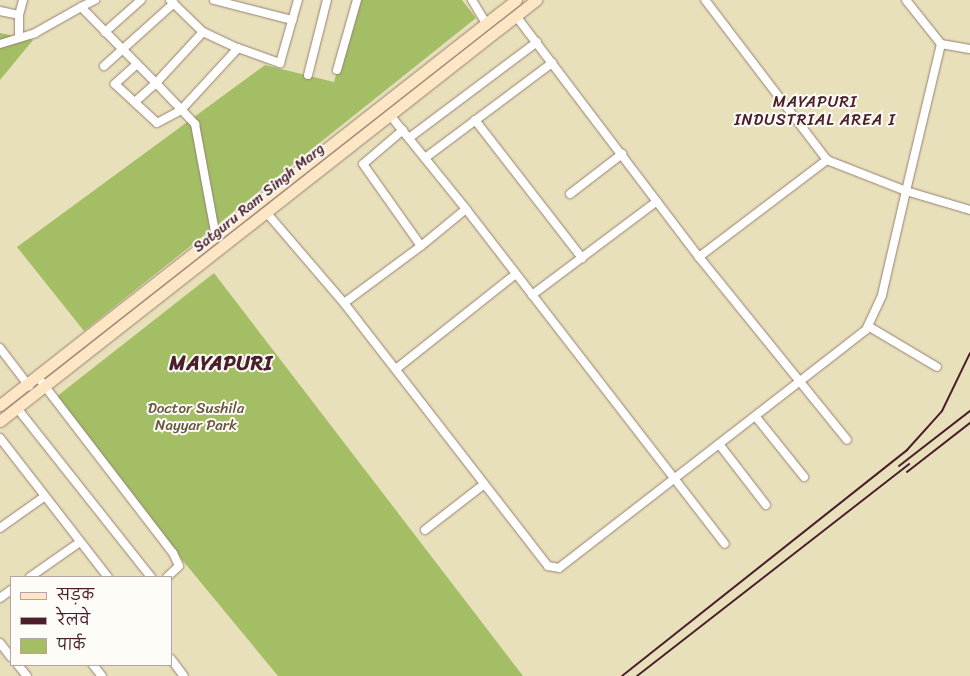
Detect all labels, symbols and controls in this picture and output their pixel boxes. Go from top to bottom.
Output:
district label: MAYAPURI INDUSTRIAL AREA I [734,92,896,130]
street label: Satguru Ram Singh Marg [190,139,328,257]
district label: MAYAPURI [169,351,273,375]
park label: Doctor Sushila Nayyar Park [148,399,244,434]
legend [10,576,172,666]
text: सड़क [57,582,94,608]
text: रेलवे [57,607,90,633]
text: पार्क [57,632,85,658]

